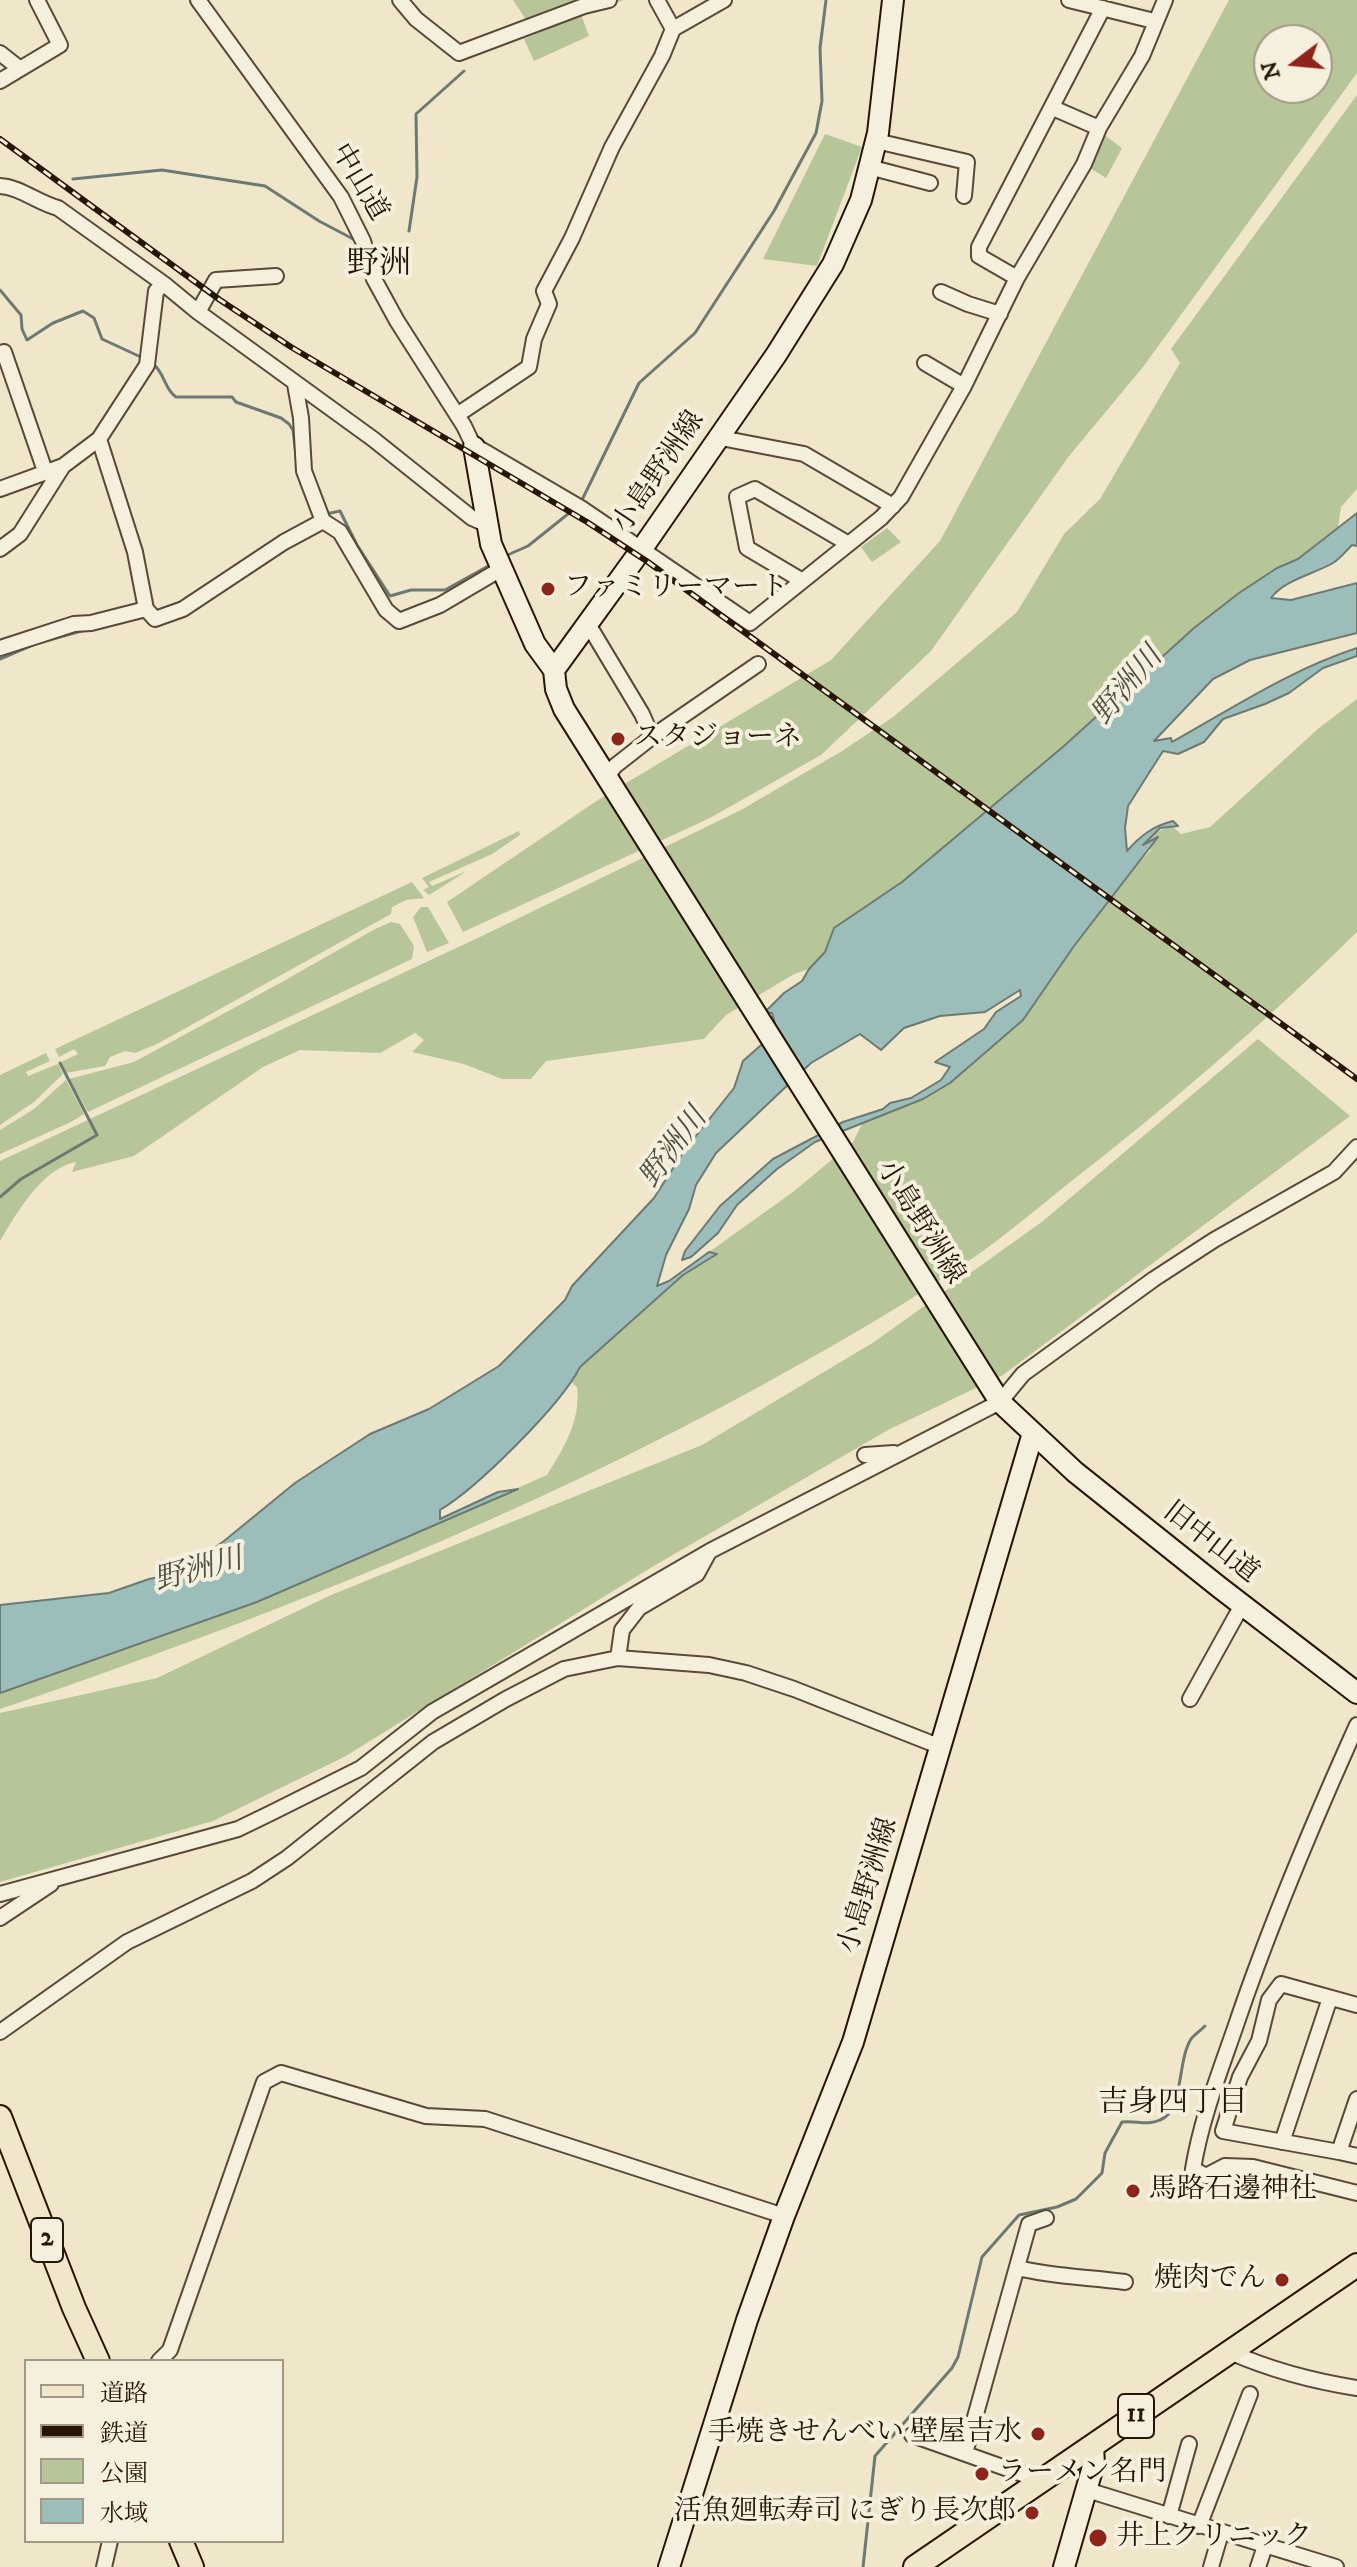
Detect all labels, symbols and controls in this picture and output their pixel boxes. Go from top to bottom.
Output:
north arrow [1253,24,1333,104]
text: N [1256,58,1287,83]
street label: 中山道 [322,138,394,228]
district label: 野洲 [347,247,411,285]
street label: 小島野洲線 [607,406,713,540]
place label: ファミリーマート [564,572,788,606]
marker: ファミリーマート [539,580,557,598]
water label: 野洲川 [1086,641,1172,733]
place label: スタジョーネ [634,722,802,756]
marker: スタジョーネ [609,730,627,748]
water label: 野洲川 [634,1102,716,1196]
street label: 小島野洲線 [868,1155,970,1291]
street label: 旧中山道 [1156,1496,1264,1592]
water label: 野洲川 [151,1543,247,1601]
street label: 小島野洲線 [833,1814,907,1958]
district label: 吉身四丁目 [1098,2087,1248,2123]
place label: 馬路石邊神社 [1149,2174,1317,2208]
marker: 馬路石邊神社 [1124,2182,1142,2200]
road number: 2 [31,2218,63,2262]
place label: 焼肉でん [1154,2263,1266,2297]
marker: 焼肉でん [1273,2271,1291,2289]
legend [24,2359,284,2543]
text: 道路 [100,2379,148,2409]
road number: 11 [1118,2394,1154,2438]
place label: 手焼きせんべい 壁屋吉水 [708,2417,1022,2451]
text: 鉄道 [100,2419,148,2449]
marker: 手焼きせんべい 壁屋吉水 [1029,2425,1047,2443]
place label: ラーメン名門 [998,2457,1166,2491]
text: 公園 [100,2459,148,2489]
marker: ラーメン名門 [973,2465,991,2483]
place label: 活魚廻転寿司 にぎり長次郎 [674,2496,1016,2530]
text: 水域 [100,2499,148,2529]
marker: 活魚廻転寿司 にぎり長次郎 [1023,2504,1041,2522]
place label: 井上クリニック [1116,2521,1312,2555]
marker: 井上クリニック [1087,2527,1109,2549]

